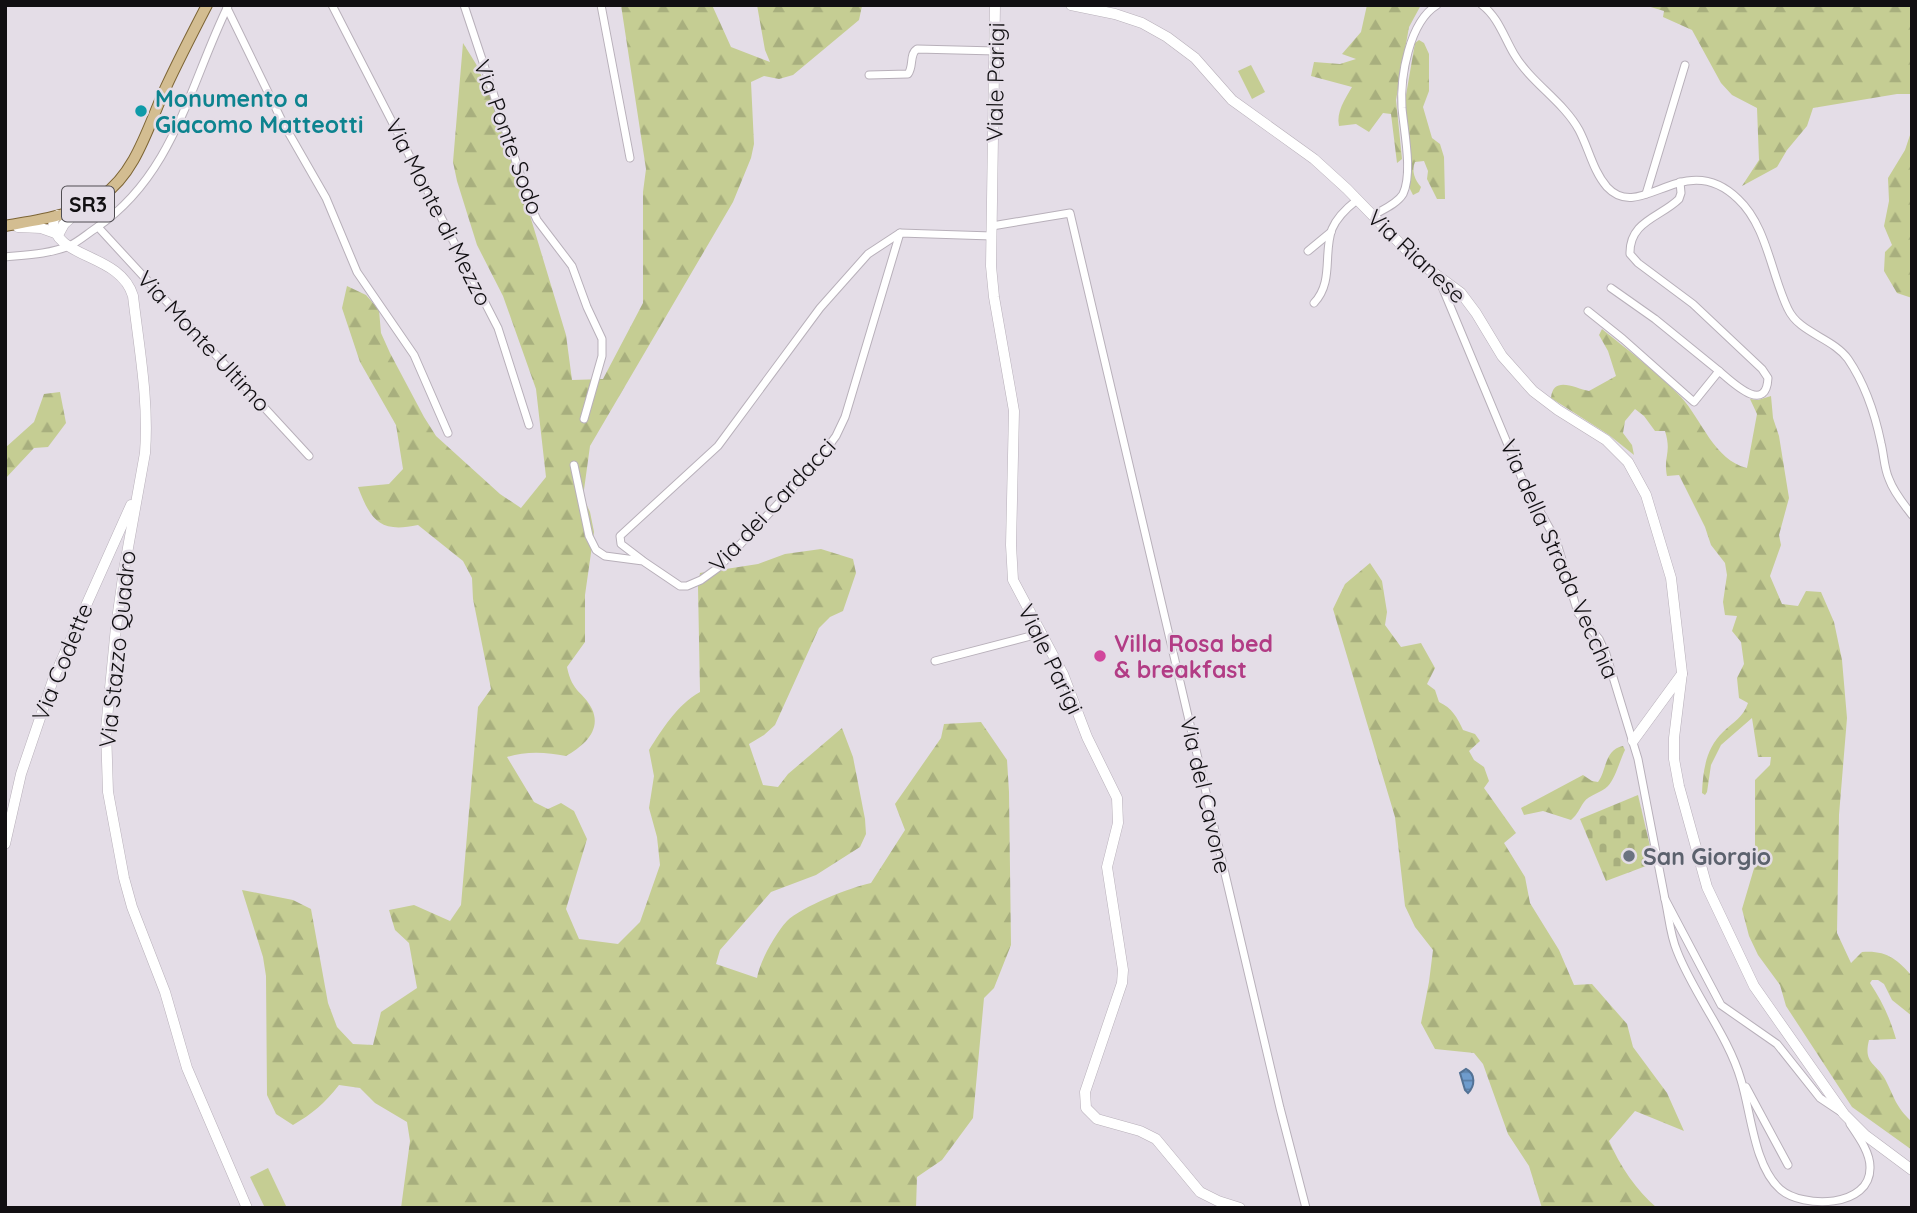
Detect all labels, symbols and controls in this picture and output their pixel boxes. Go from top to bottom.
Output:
street label: Viale Parigi [979,22,1011,142]
street label: Via Ponte Sodo [468,56,550,218]
place label: Monumento a Giacomo Matteotti [155,84,363,139]
marker: Monumento a Giacomo Matteotti [133,103,149,119]
street label: Via Monte di Mezzo [379,113,499,311]
road number: SR3 [62,186,114,222]
street label: Via Rianese [1361,203,1473,309]
street label: Via Monte Ultimo [131,264,277,418]
street label: Via dei Cardacci [703,432,841,578]
street label: Via della Strada Vecchia [1494,435,1626,683]
street label: Via Stazzo Quadro [92,549,142,749]
street label: Via Codette [25,599,99,725]
street label: Viale Parigi [1012,599,1090,719]
place label: Villa Rosa bed & breakfast [1114,629,1273,684]
marker: Villa Rosa bed & breakfast [1092,648,1108,664]
street label: Via del Cavone [1174,714,1238,876]
place label: San Giorgio [1643,842,1771,871]
marker: San Giorgio [1621,848,1637,864]

